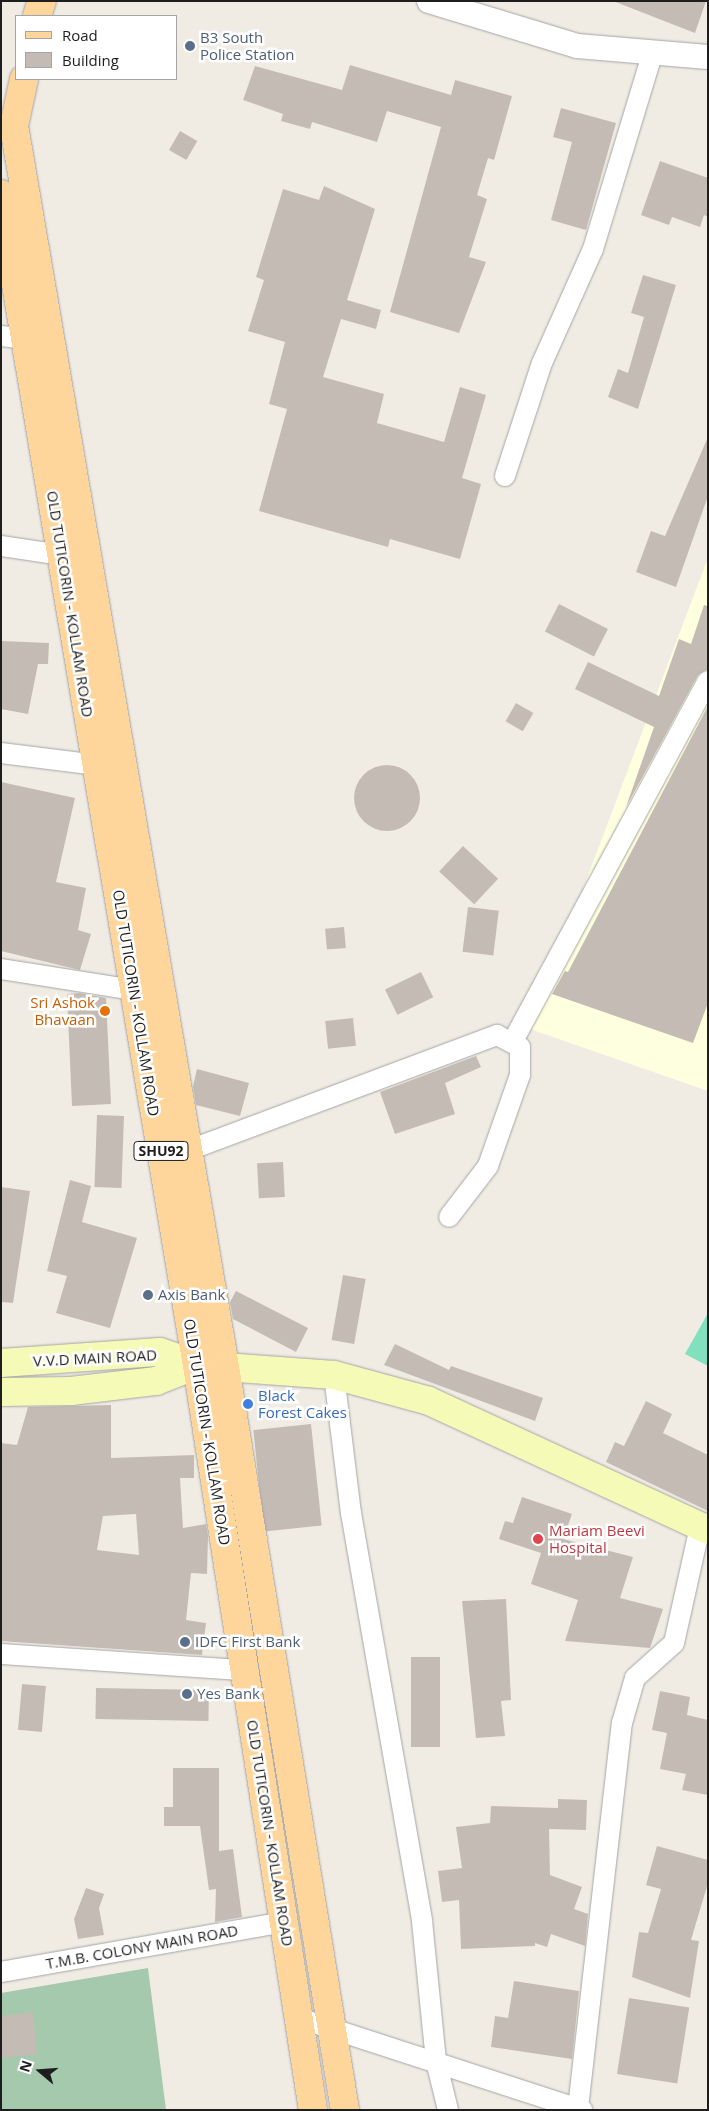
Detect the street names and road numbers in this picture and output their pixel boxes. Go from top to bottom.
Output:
street label: OLD TUTICORIN - KOLLAM ROAD [43,489,97,719]
street label: OLD TUTICORIN - KOLLAM ROAD [109,888,163,1118]
road number: SHU92 [132,1140,190,1162]
street label: OLD TUTICORIN - KOLLAM ROAD [180,1317,234,1547]
street label: V.V.D MAIN ROAD [33,1346,157,1370]
street label: OLD TUTICORIN - KOLLAM ROAD [243,1718,297,1948]
street label: T.M.B. COLONY MAIN ROAD [44,1921,240,1973]

